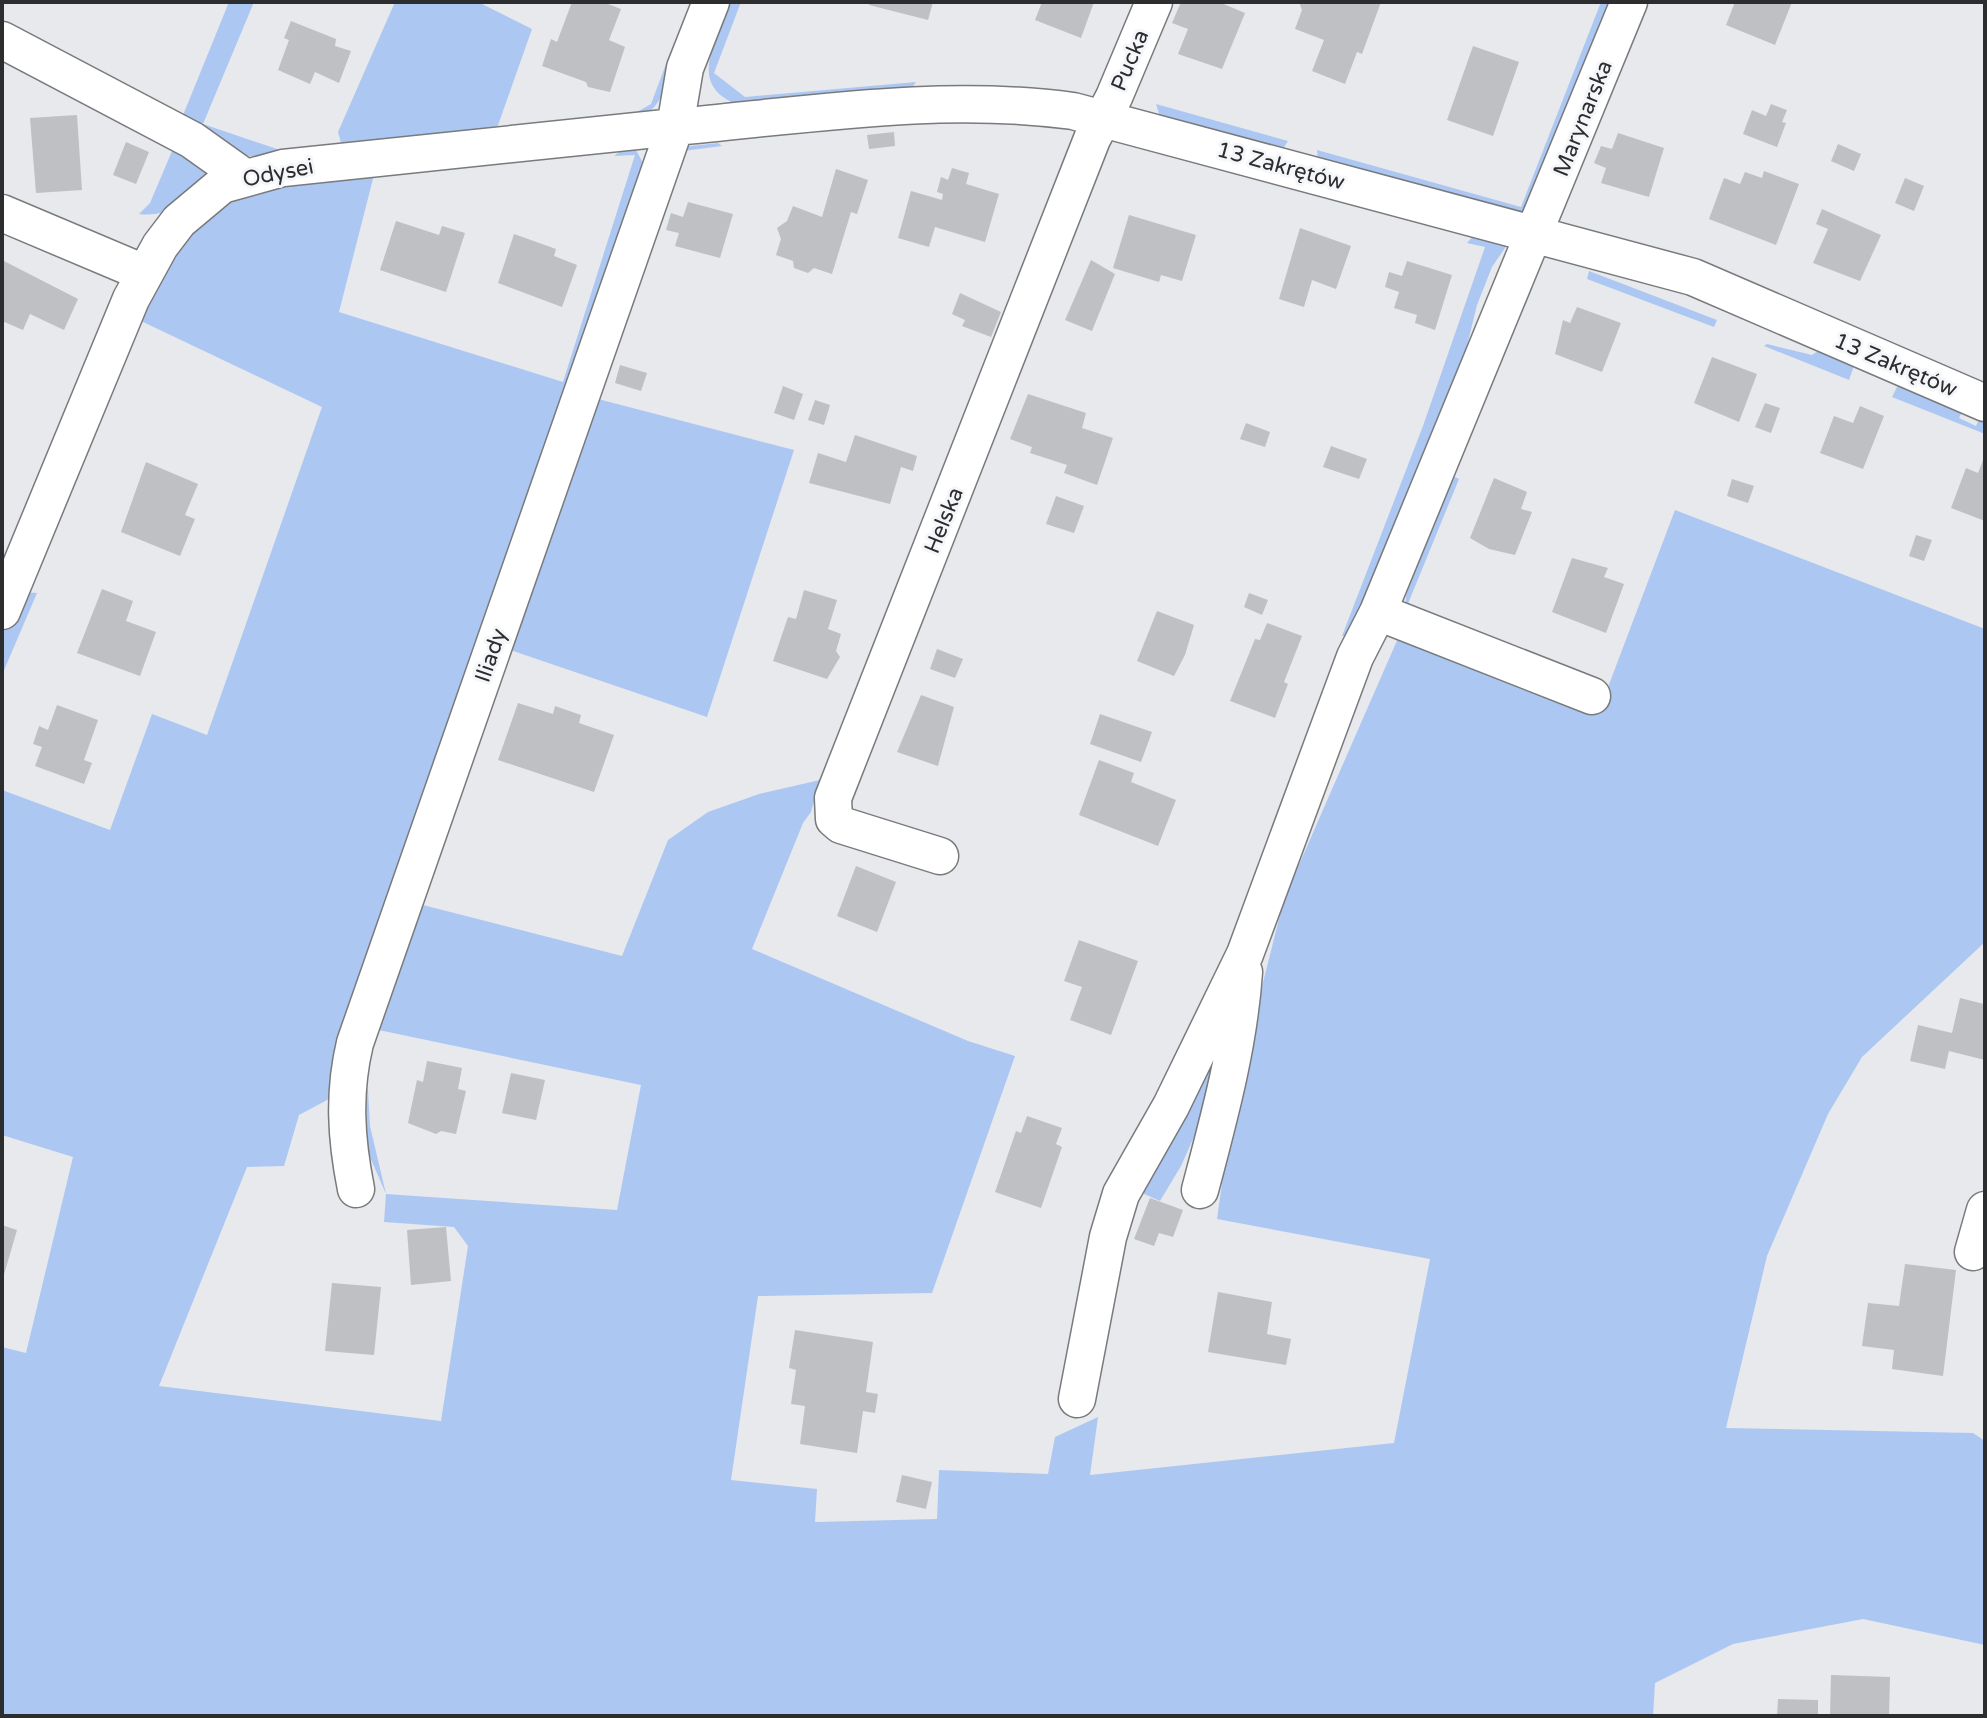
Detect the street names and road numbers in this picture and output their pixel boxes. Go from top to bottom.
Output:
street label: Pucka [1105,26,1154,95]
street label: Marynarska [1548,57,1618,180]
street label: 13 Zakrętów [1214,136,1347,195]
street label: Odysei [241,153,316,193]
street label: 13 Zakrętów [1830,327,1961,403]
street label: Helska [919,484,969,557]
street label: Iliady [470,625,512,686]

